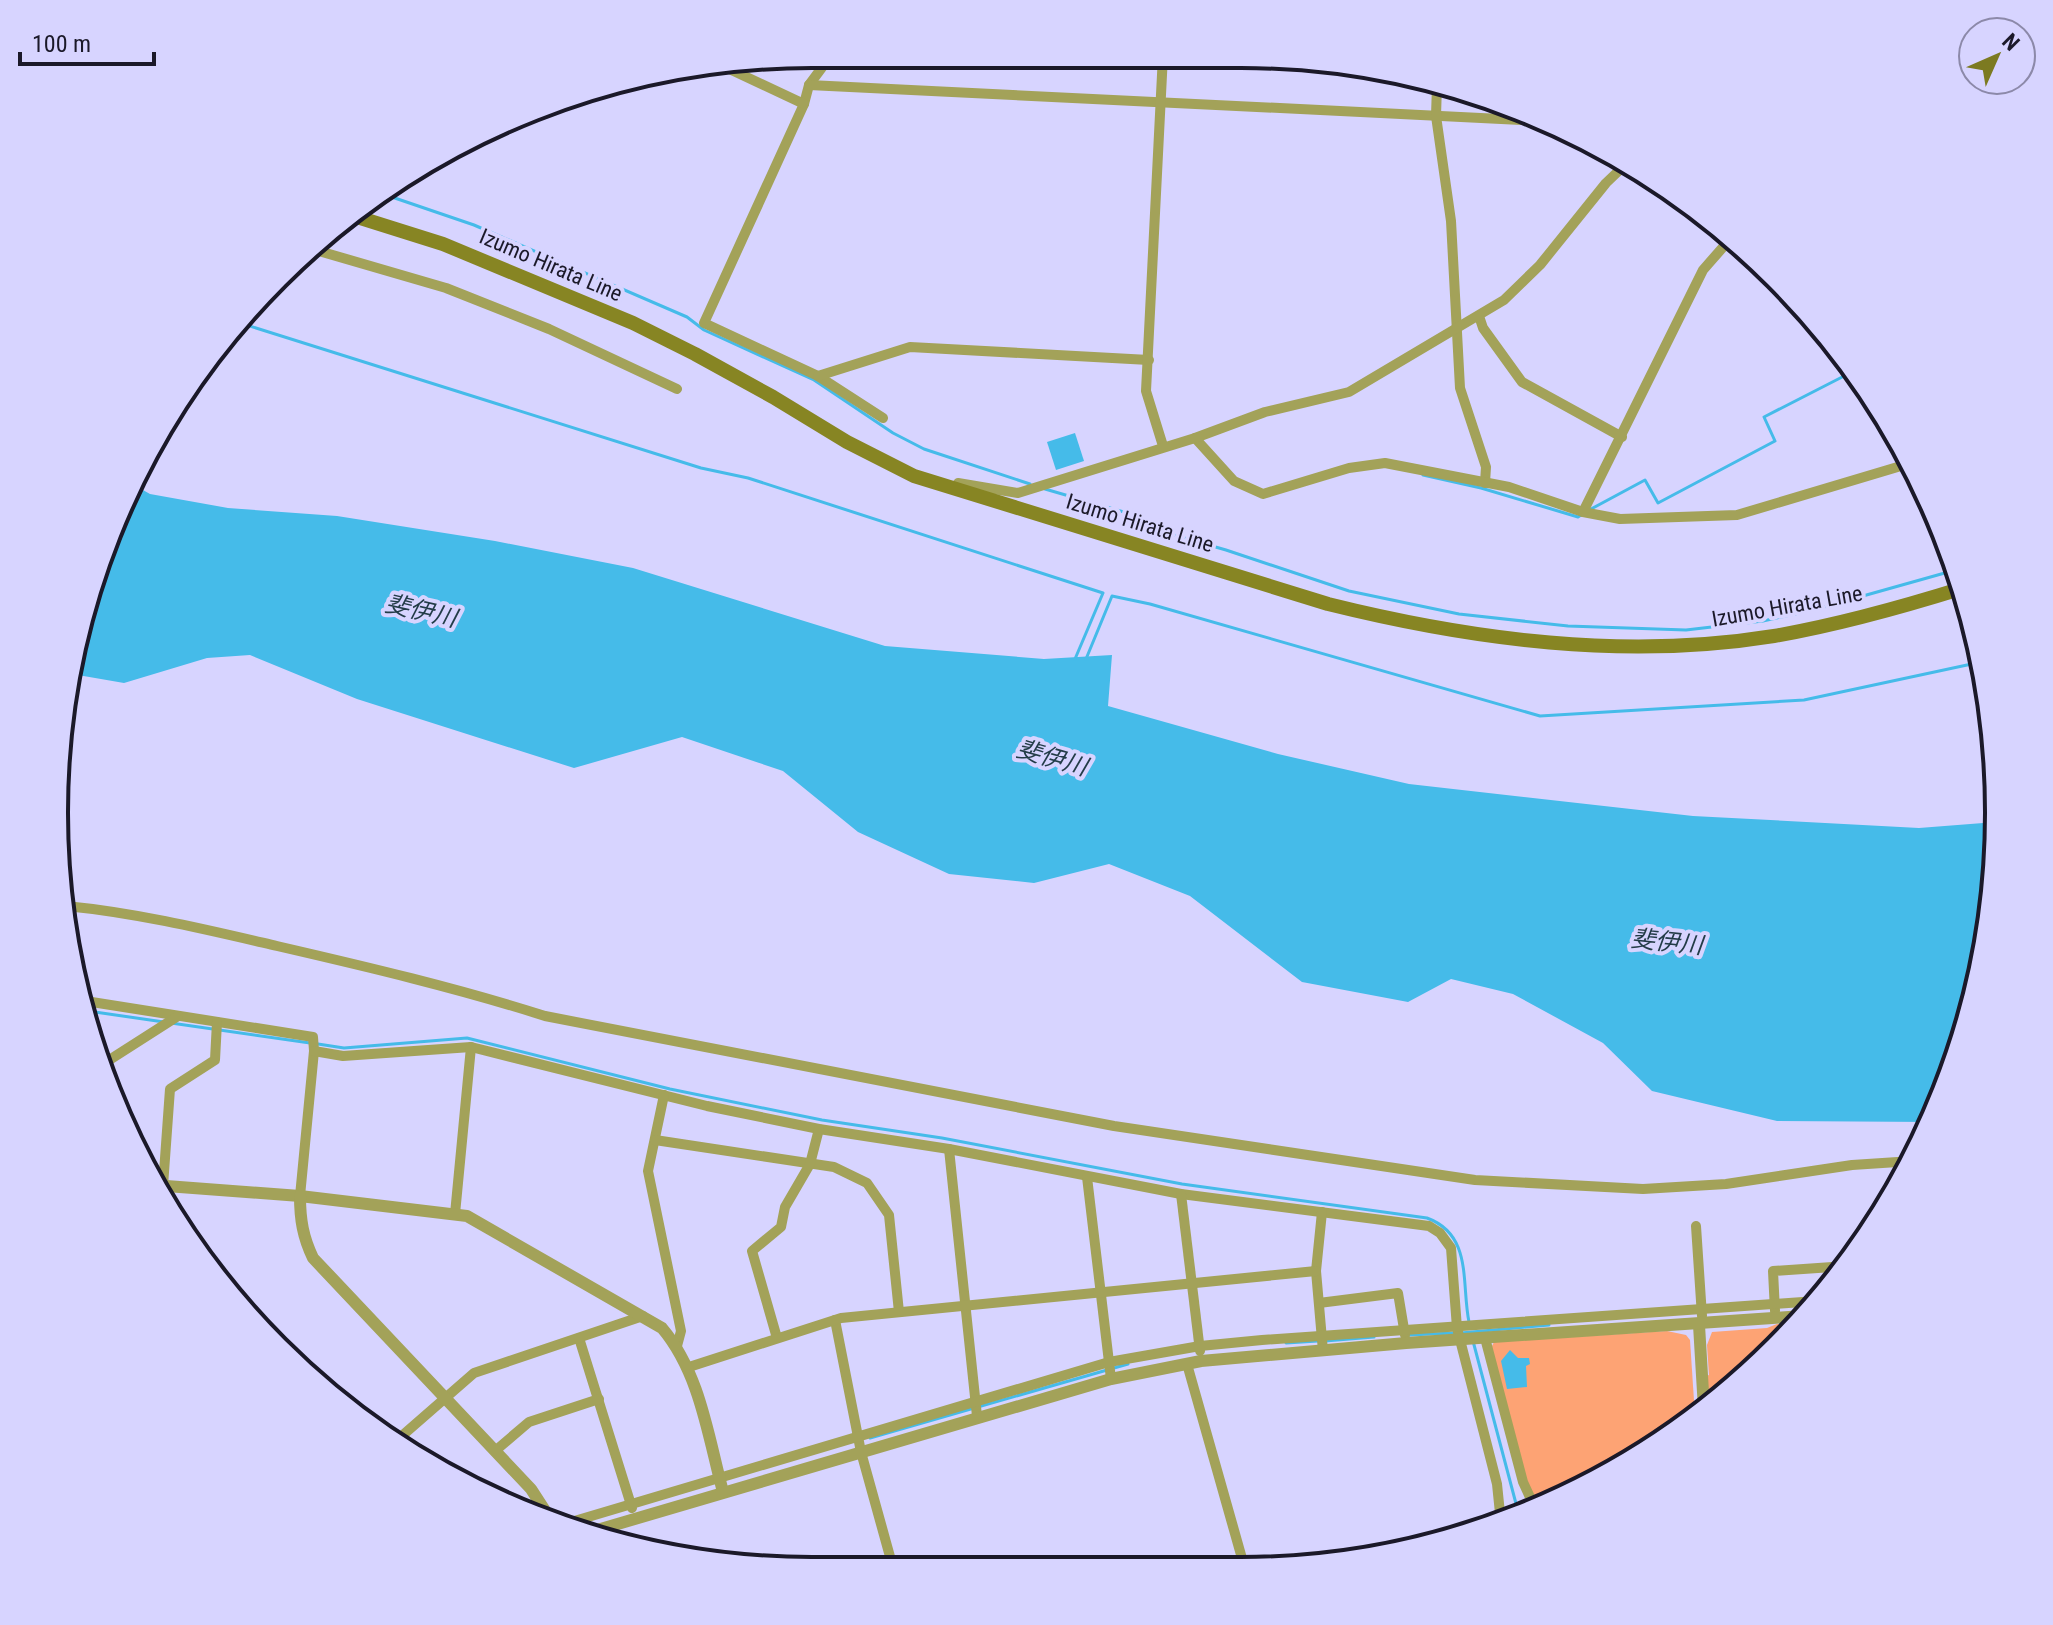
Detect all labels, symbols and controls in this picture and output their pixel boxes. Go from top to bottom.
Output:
scale bar [20,16,154,66]
north arrow [1957,16,2037,96]
text: N [1997,29,2024,56]
text: 100 m [32,30,91,58]
street label: Izumo Hirata Line [476,224,626,306]
street label: Izumo Hirata Line [1063,489,1217,557]
street label: Izumo Hirata Line [1710,580,1864,632]
water label: 斐伊川 [383,589,462,633]
water label: 斐伊川 [1014,735,1093,782]
water label: 斐伊川 [1630,924,1707,960]

